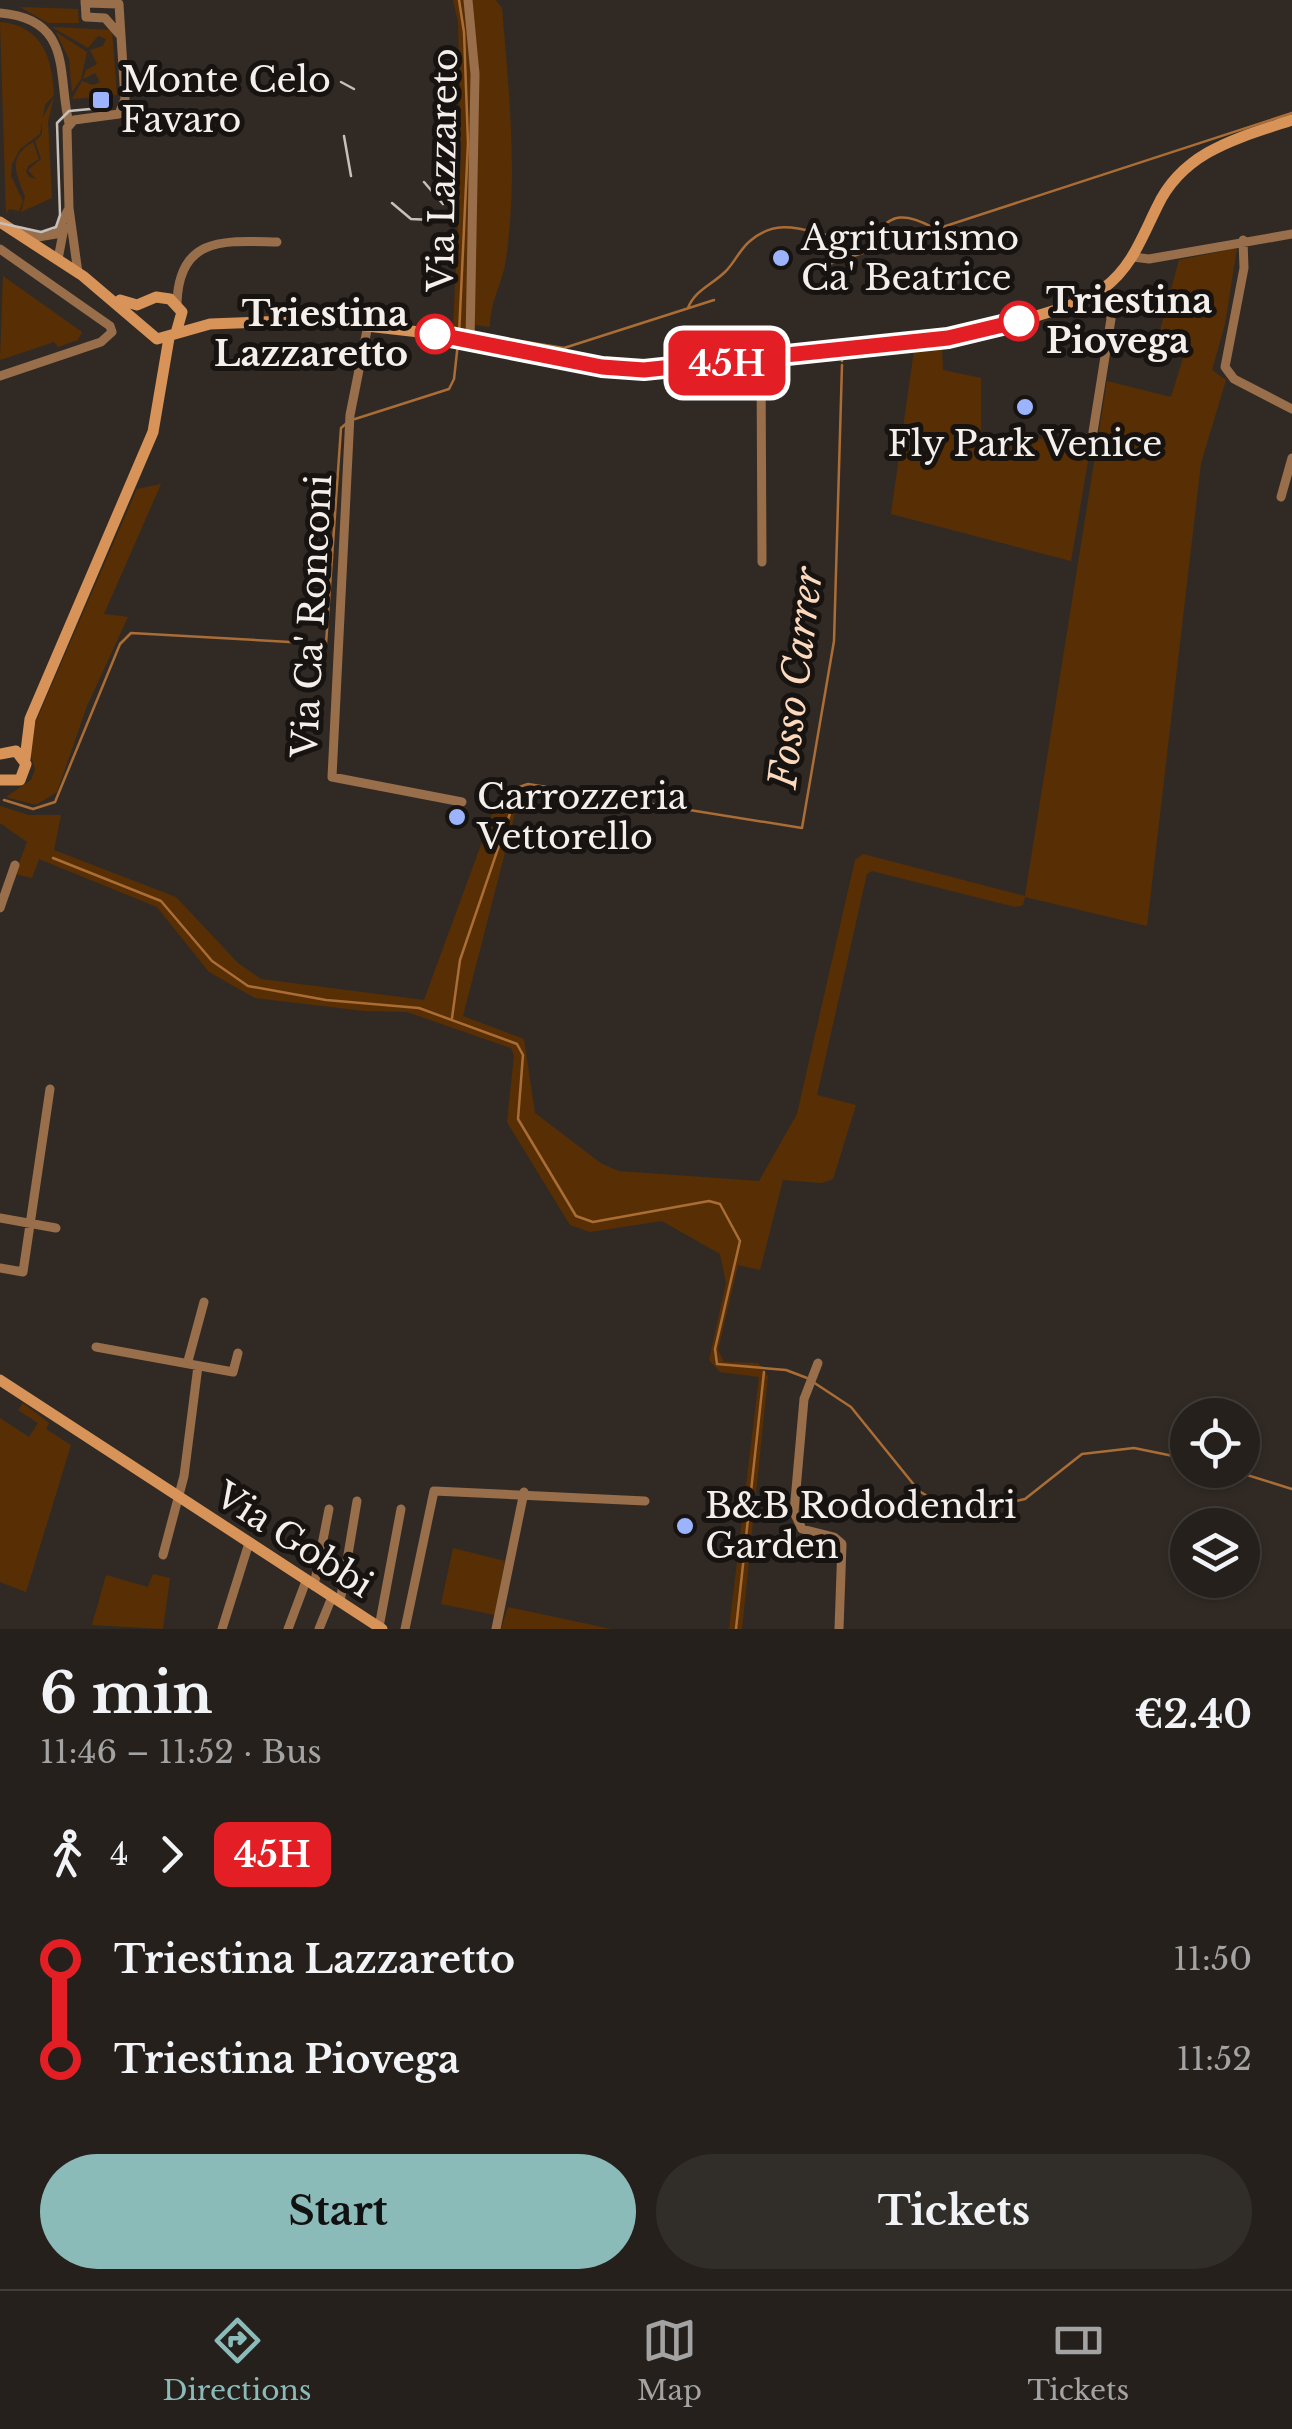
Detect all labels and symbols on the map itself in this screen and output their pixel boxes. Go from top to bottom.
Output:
street label: Via Lazzareto [419,48,466,293]
place label: Monte Celo Favaro [121,58,331,141]
marker: Monte Celo Favaro [90,89,112,111]
place label: Agriturismo Ca' Beatrice [800,216,1019,299]
marker: Agriturismo Ca' Beatrice [770,247,792,269]
place label: Triestina Piovega [1046,279,1212,362]
place label: Triestina Lazzaretto [214,292,408,375]
marker: Triestina Piovega [1000,302,1038,340]
marker: Triestina Lazzaretto [416,315,454,353]
line badge: 45H [670,330,784,396]
marker: Fly Park Venice [1014,396,1036,418]
place label: Fly Park Venice [888,422,1162,465]
street label: Via Ca' Ronconi [283,473,340,760]
water label: Fosso Carrer [759,563,833,792]
place label: Carrozzeria Vettorello [476,775,688,858]
marker: Carrozzeria Vettorello [446,806,468,828]
street label: Via Gobbi [207,1472,381,1606]
place label: B&B Rododendri Garden [705,1484,1016,1567]
marker: B&B Rododendri Garden [674,1515,696,1537]

